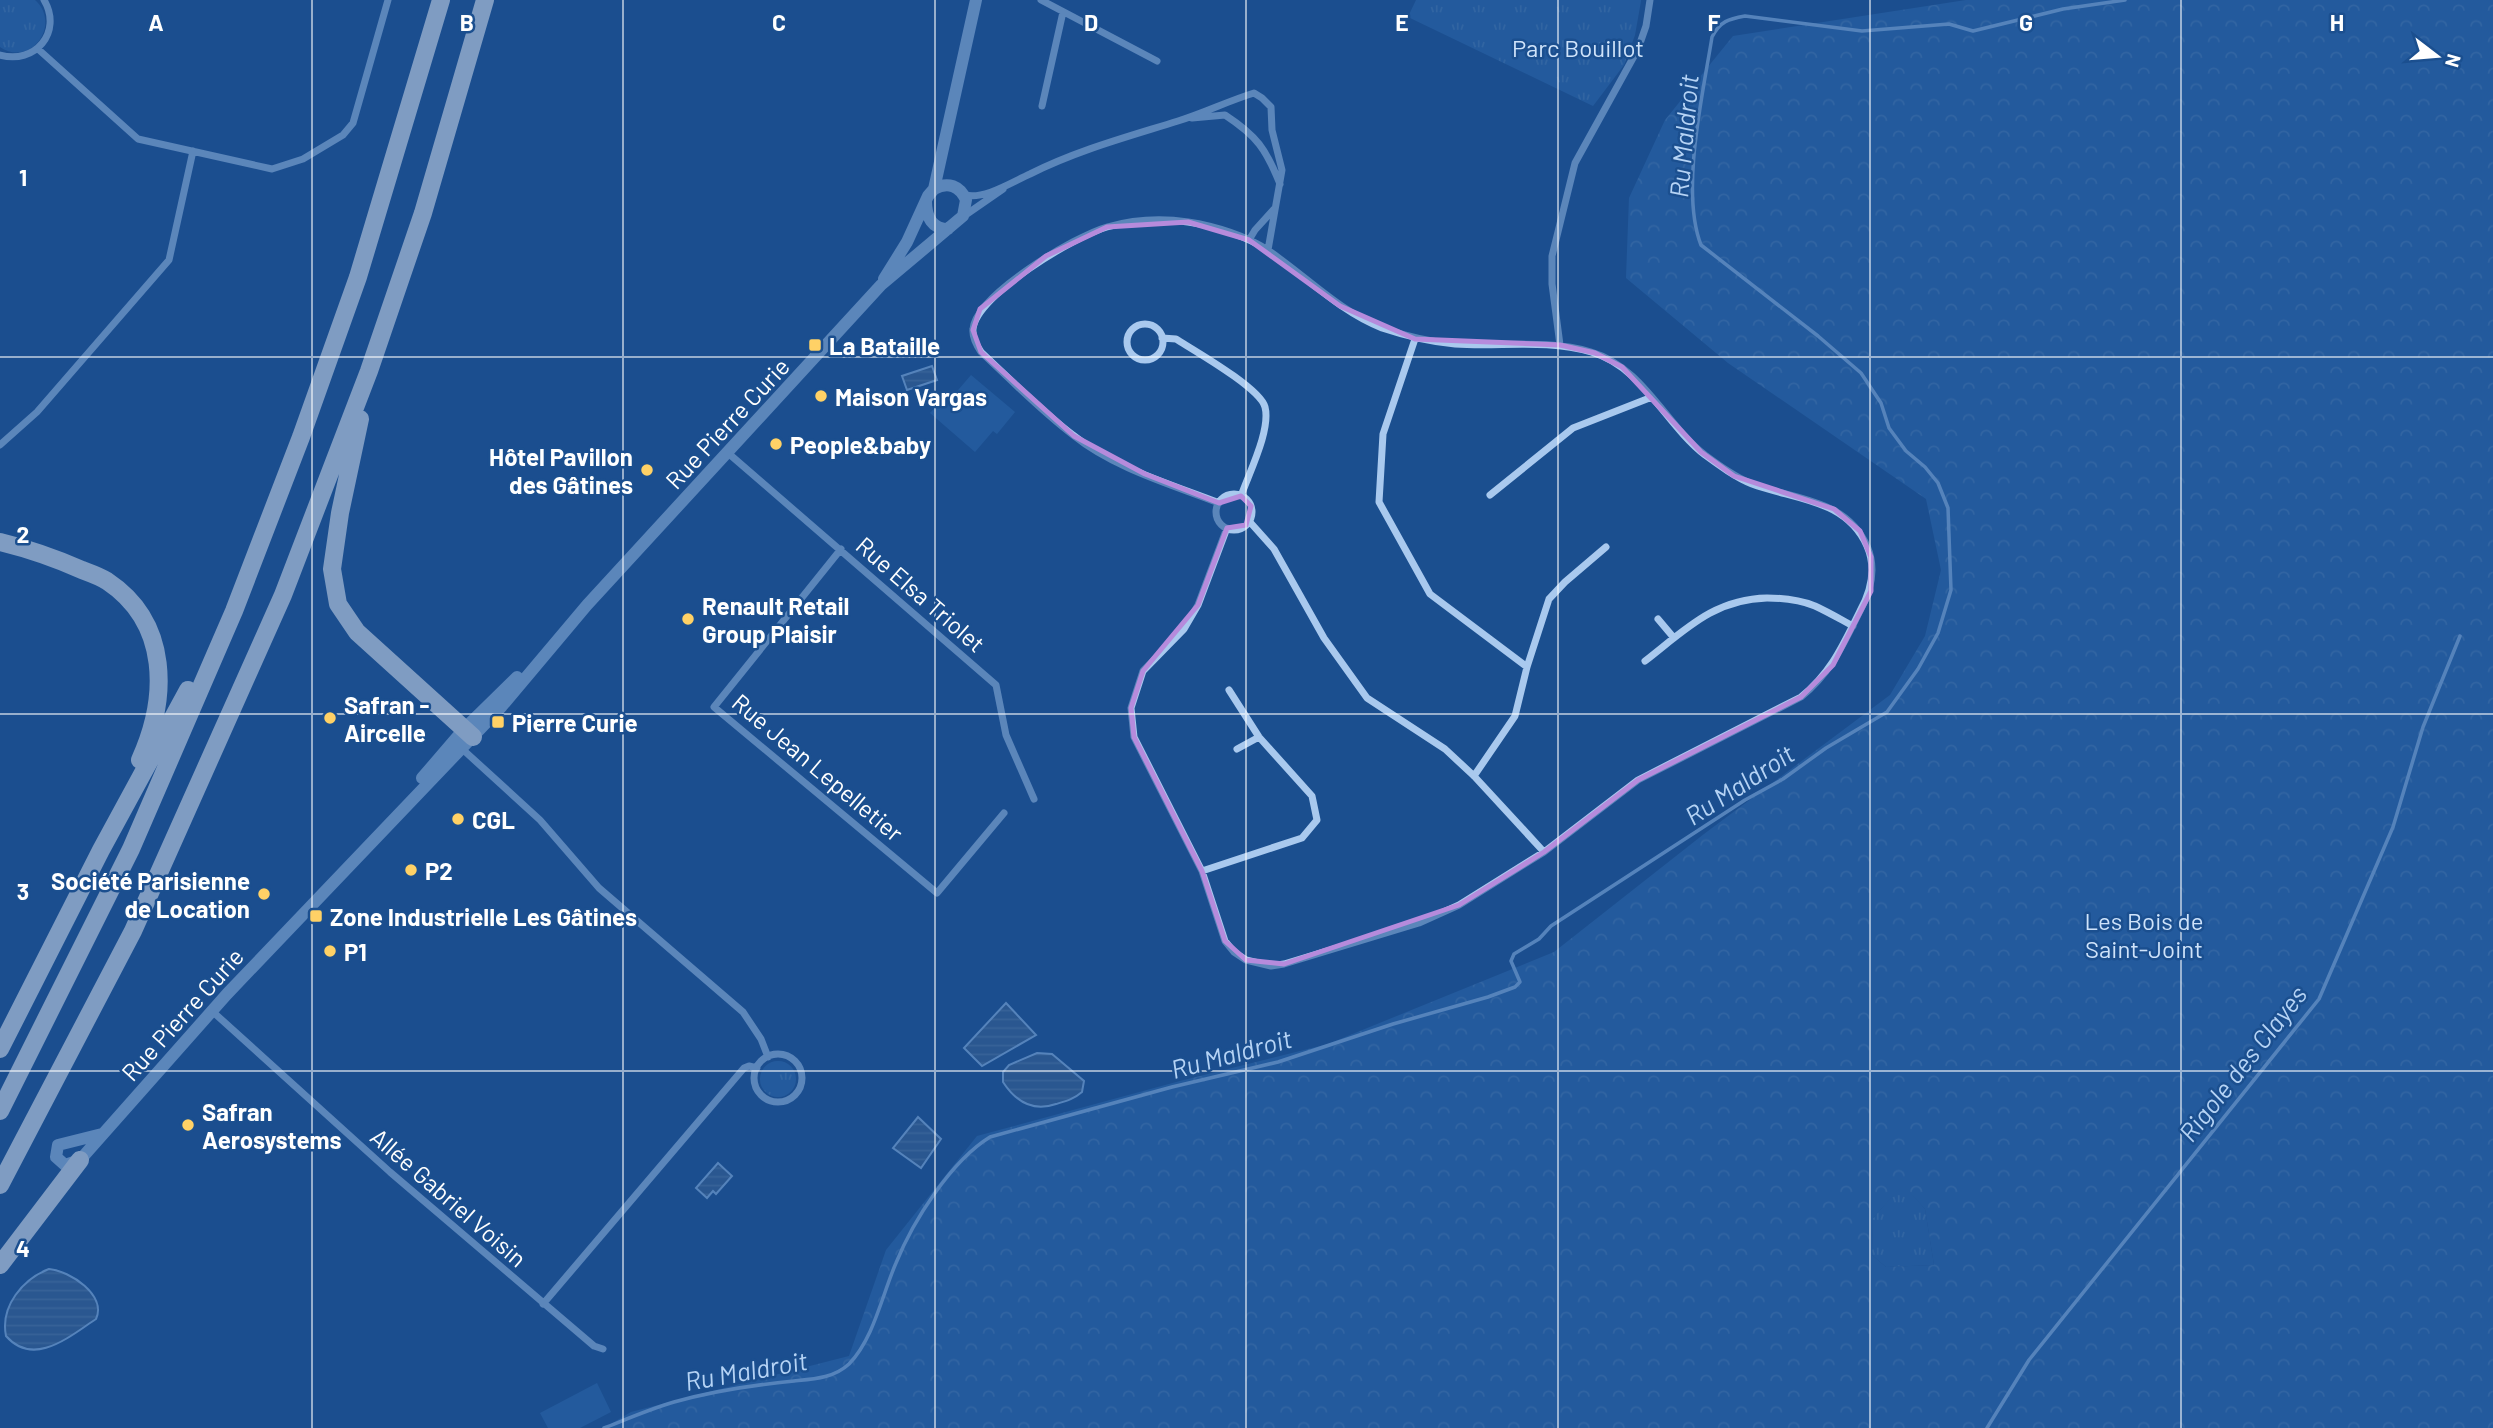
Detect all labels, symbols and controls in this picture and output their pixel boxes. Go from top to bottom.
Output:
text: A [148,8,164,36]
text: B [460,8,474,36]
text: C [772,8,786,36]
text: D [1084,8,1098,36]
text: E [1395,8,1409,36]
text: F [1708,8,1721,36]
text: G [2019,8,2033,36]
text: H [2330,8,2344,36]
north arrow [2402,21,2472,91]
park label: Parc Bouillot [1512,33,1644,62]
text: N [2441,52,2467,70]
water label: Ru Maldroit [1662,73,1704,199]
text: 1 [19,163,27,191]
place label: La Bataille [829,331,940,360]
marker: La Bataille [807,337,823,353]
street label: Rue Pierre Curie [659,352,795,494]
place label: Maison Vargas [835,382,987,411]
marker: Maison Vargas [813,388,829,404]
place label: People&baby [790,430,931,459]
marker: People&baby [768,436,784,452]
place label: Hôtel Pavillon des Gâtines [489,442,633,499]
marker: Hôtel Pavillon des Gâtines [639,462,655,478]
text: 2 [17,520,29,548]
street label: Rue Elsa Triolet [851,530,991,658]
place label: Renault Retail Group Plaisir [702,591,849,648]
marker: Renault Retail Group Plaisir [680,611,696,627]
street label: Rue Jean Lepelletier [727,687,909,847]
place label: Safran - Aircelle [344,690,429,747]
place label: Pierre Curie [512,708,638,737]
marker: Safran - Aircelle [322,710,338,726]
marker: Pierre Curie [490,714,506,730]
water label: Ru Maldroit [1679,737,1799,831]
place label: CGL [472,805,515,834]
marker: CGL [450,811,466,827]
place label: P2 [425,856,453,885]
marker: P2 [403,862,419,878]
place label: Société Parisienne de Location [51,866,250,923]
text: 3 [17,877,29,905]
marker: Société Parisienne de Location [256,886,272,902]
place label: Zone Industrielle Les Gâtines [330,902,637,931]
park label: Les Bois de Saint-Joint [2084,906,2204,963]
marker: Zone Industrielle Les Gâtines [308,908,324,924]
place label: P1 [344,937,367,966]
street label: Rue Pierre Curie [115,942,249,1086]
marker: P1 [322,943,338,959]
water label: Rigole des Clayes [2172,979,2312,1147]
water label: Ru Maldroit [1167,1022,1295,1084]
place label: Safran Aerosystems [202,1097,342,1154]
marker: Safran Aerosystems [180,1117,196,1133]
street label: Allée Gabriel Voisin [365,1122,533,1272]
text: 4 [16,1234,30,1262]
water label: Ru Maldroit [682,1344,810,1396]

